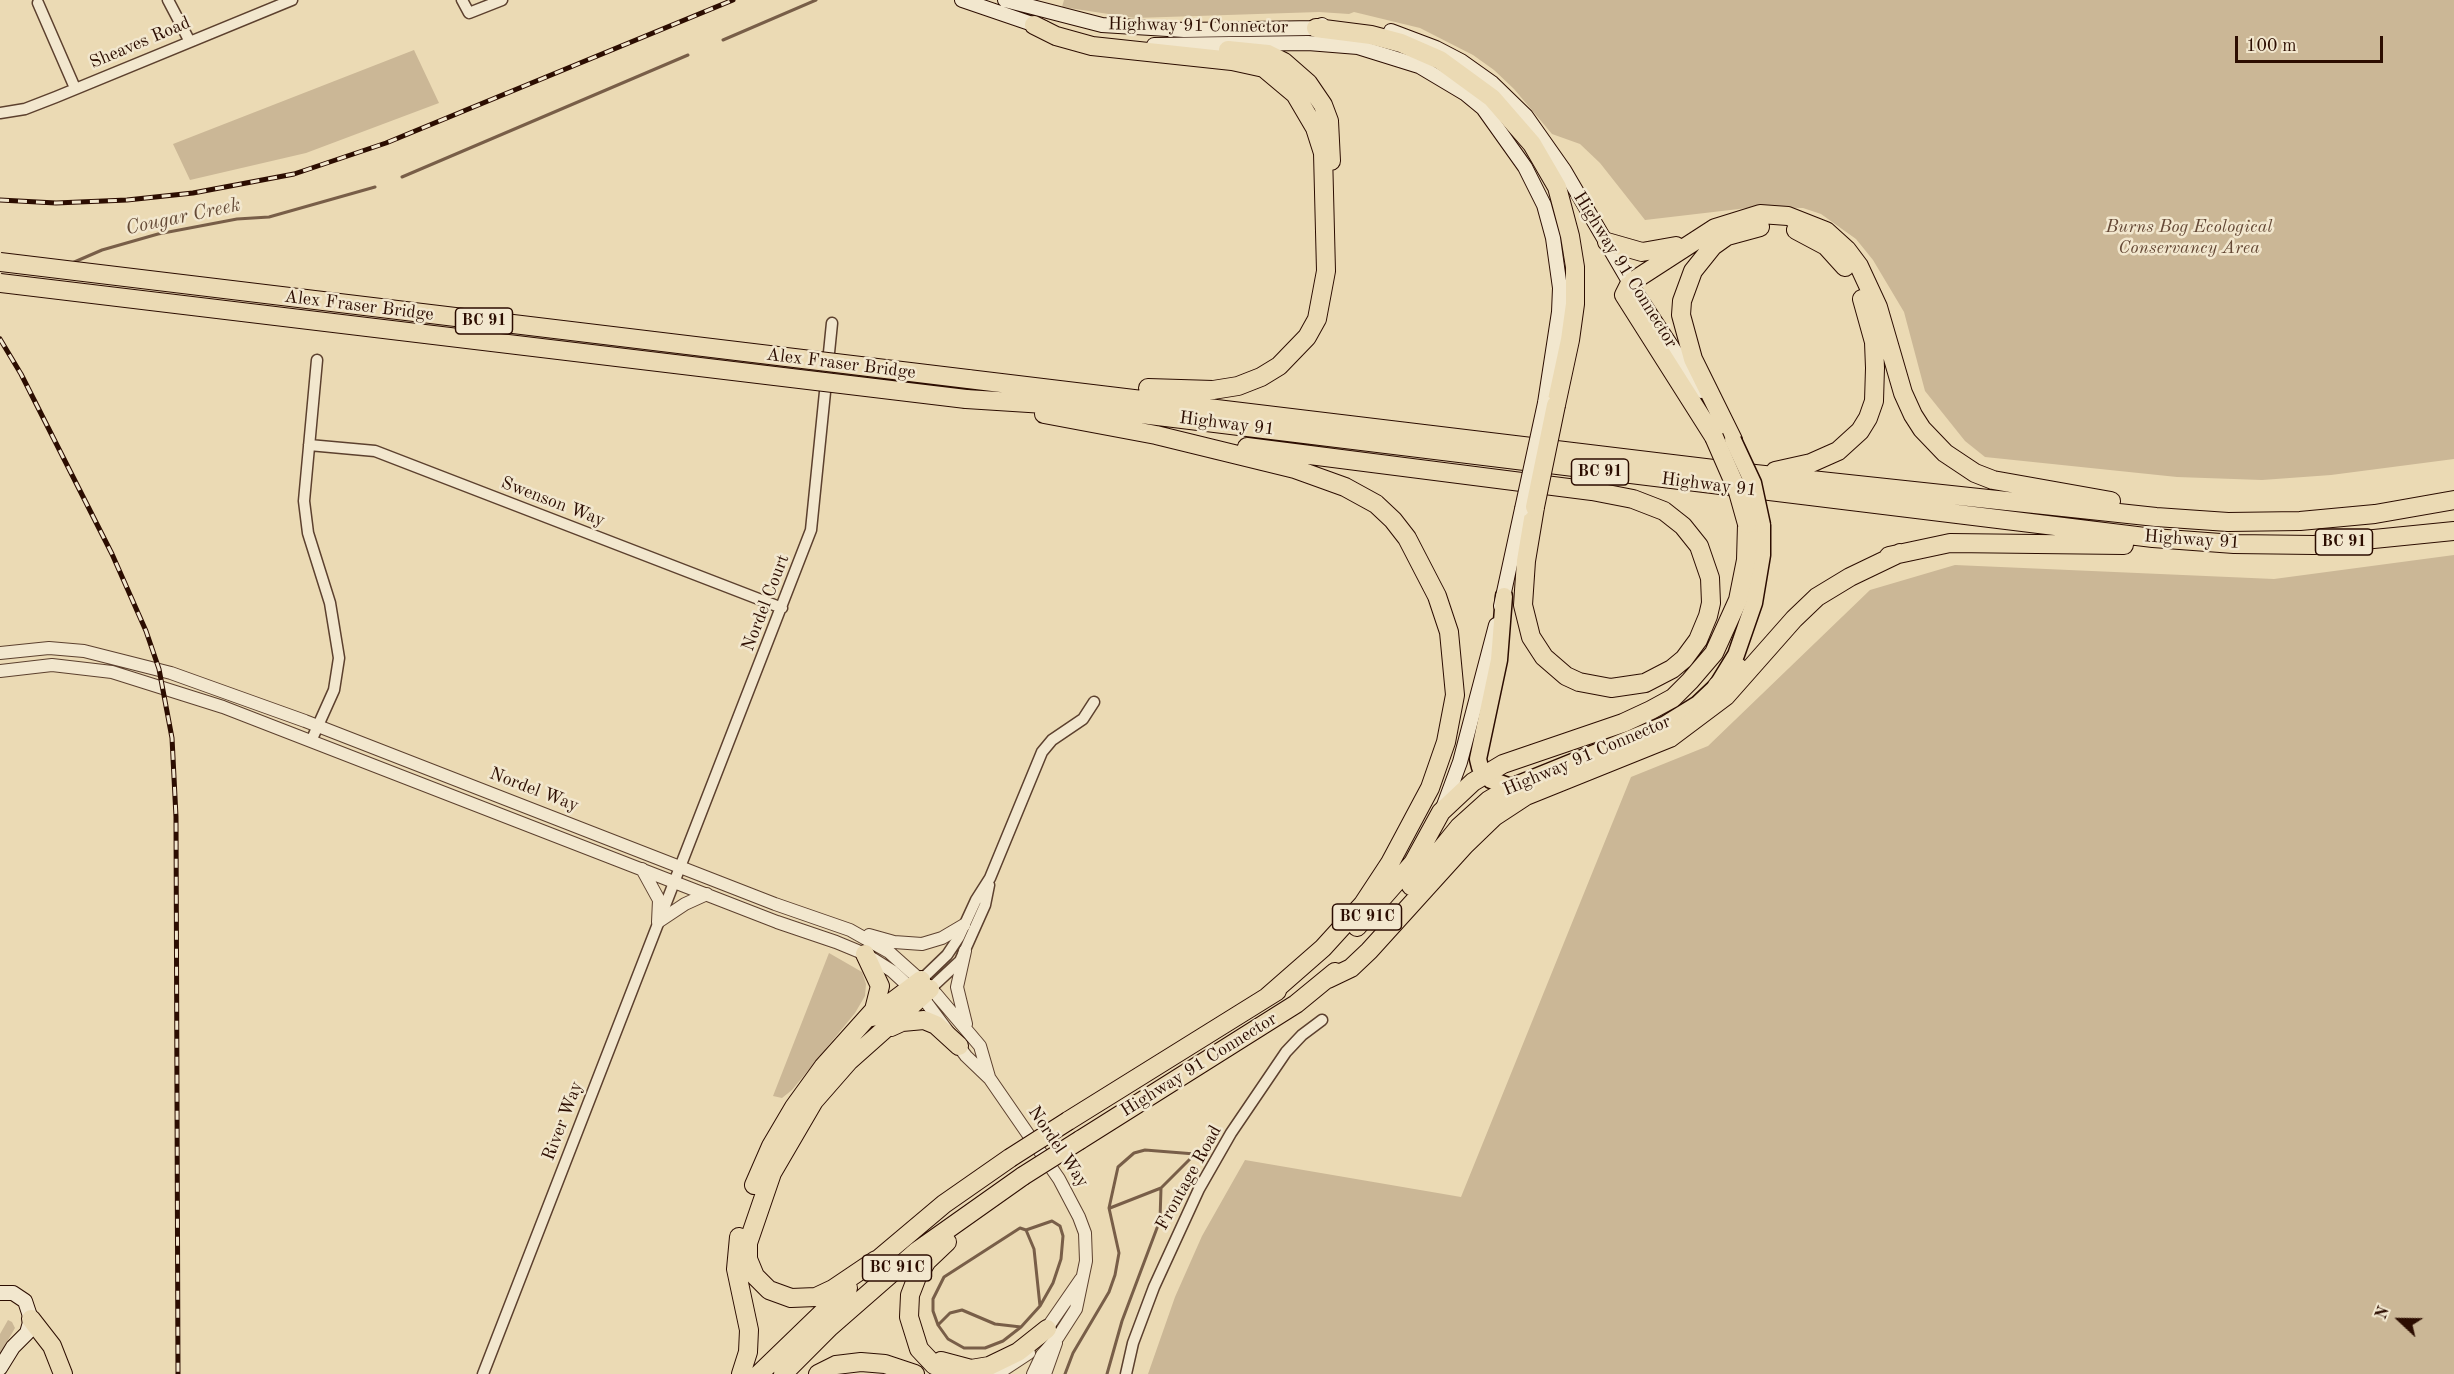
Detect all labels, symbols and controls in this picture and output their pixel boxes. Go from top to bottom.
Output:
street label: Sheaves Road [86,12,194,74]
street label: Highway 91 Connector [1108,14,1288,38]
scale bar [2238,24,2386,62]
text: 100 m [2246,37,2297,55]
street label: Highway 91 Connector [1568,188,1682,352]
water label: Cougar Creek [123,193,243,241]
park label: Burns Bog Ecological Conservancy Area [2105,216,2273,258]
street label: Alex Fraser Bridge [283,286,435,326]
road number: BC 91 [456,308,512,334]
street label: Alex Fraser Bridge [765,344,917,384]
street label: Highway 91 [1178,407,1276,441]
road number: BC 91 [1572,459,1628,485]
street label: Highway 91 [1660,468,1758,502]
street label: Swenson Way [498,472,608,532]
street label: Highway 91 [2143,526,2241,554]
road number: BC 91 [2316,529,2372,555]
street label: Nordel Court [738,552,794,654]
street label: Highway 91 Connector [1500,711,1674,801]
street label: Nordel Way [486,763,582,817]
road number: BC 91C [1332,904,1402,930]
street label: Highway 91 Connector [1117,1008,1281,1122]
street label: River Way [538,1078,588,1164]
street label: Nordel Way [1023,1102,1093,1192]
street label: Frontage Road [1151,1122,1227,1234]
road number: BC 91C [862,1255,932,1281]
north arrow [2370,1290,2430,1350]
text: N [2374,1305,2393,1322]

